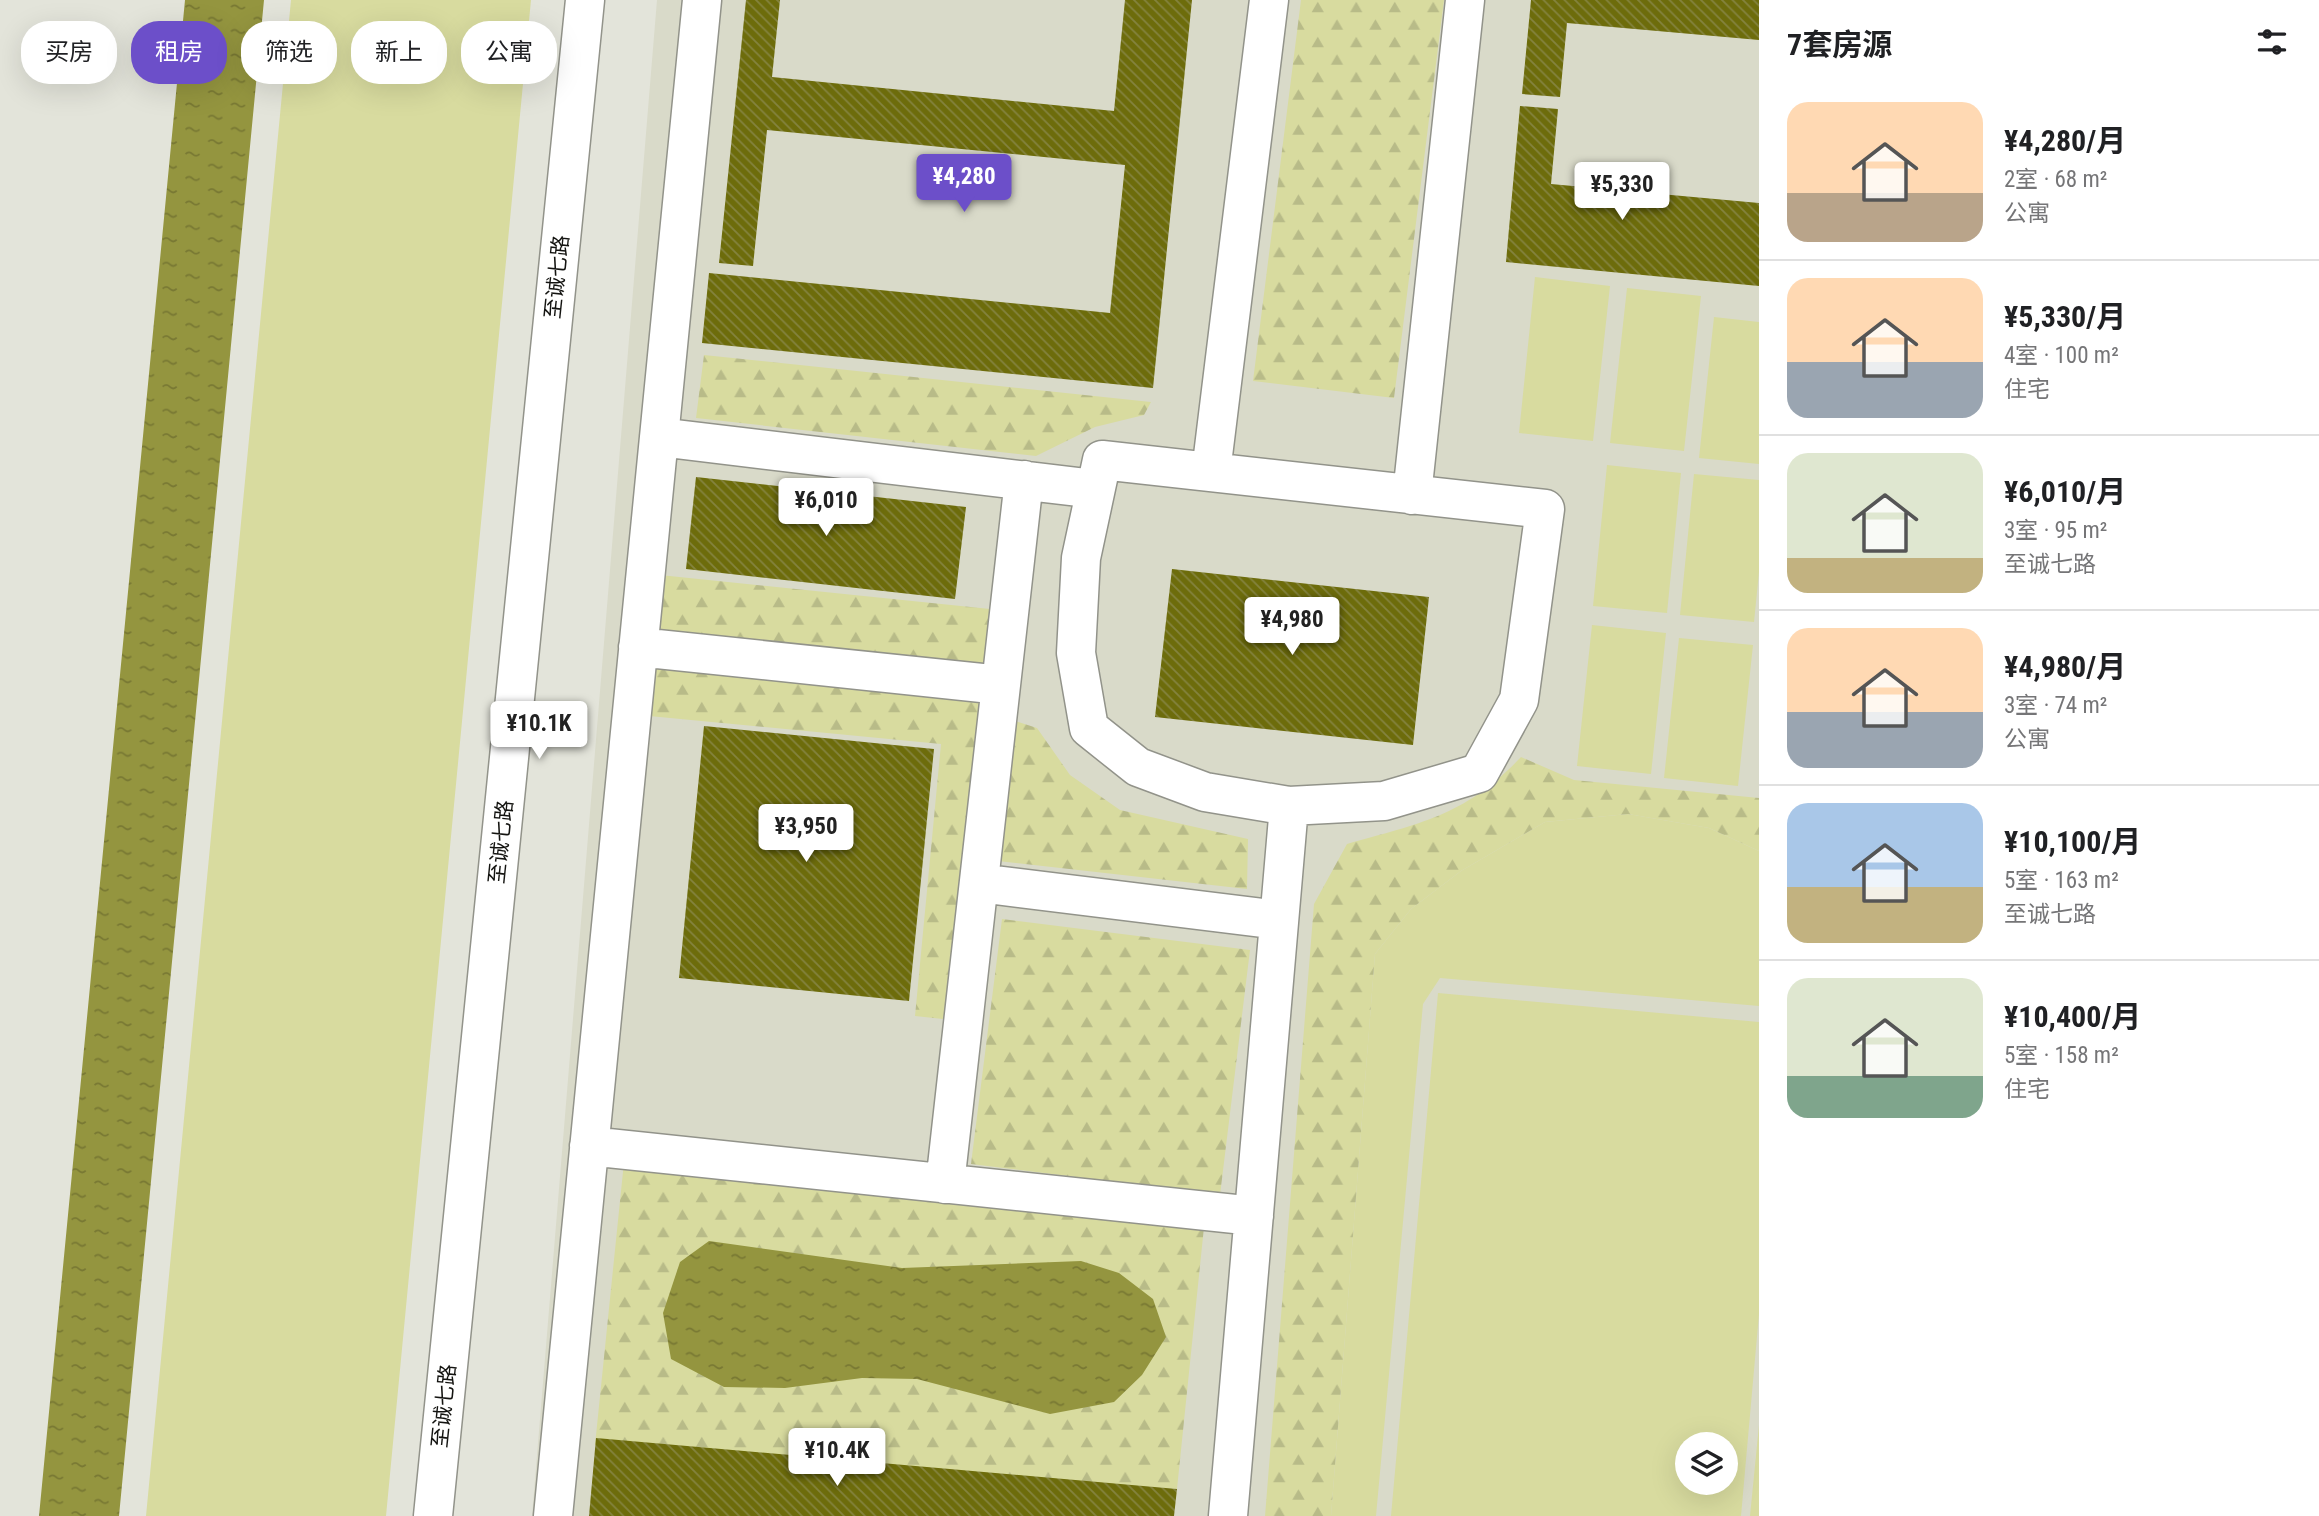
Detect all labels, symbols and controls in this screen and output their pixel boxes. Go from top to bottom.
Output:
chip: 买房 [21,21,117,84]
chip: 租房 [131,21,227,84]
chip: 筛选 [241,21,337,84]
chip: 新上 [351,21,447,84]
chip: 公寓 [461,21,557,84]
icon: filters [2253,23,2291,61]
text: 7套房源 [1787,27,1892,62]
text: ¥4,280/月 [2004,123,2126,158]
icon: home [1843,130,1927,214]
pin: ¥4,280 [907,154,1021,214]
pin: ¥5,330 [1565,162,1679,222]
text: ¥4,280 [932,163,996,190]
text: 2室 · 68 m² [2004,166,2107,193]
text: ¥5,330 [1590,171,1654,198]
text: 公寓 [2004,200,2050,227]
street label: 至诚七路 [541,234,573,320]
text: ¥5,330/月 [2004,299,2126,334]
icon: home [1843,306,1927,390]
text: 4室 · 100 m² [2004,342,2119,369]
text: 住宅 [2004,376,2050,403]
text: ¥6,010/月 [2004,474,2126,509]
pin: ¥6,010 [769,478,883,538]
icon: home [1843,481,1927,565]
text: ¥6,010 [794,487,858,514]
text: 3室 · 95 m² [2004,517,2107,544]
text: 至诚七路 [2004,551,2096,578]
pin: ¥4,980 [1235,598,1349,657]
text: ¥4,980 [1260,606,1324,633]
text: ¥4,980/月 [2004,649,2126,684]
icon: home [1843,656,1927,740]
text: 3室 · 74 m² [2004,692,2107,719]
pin: ¥10.1K [482,702,596,761]
text: ¥10.1K [506,710,572,737]
text: 公寓 [2004,726,2050,753]
street label: 至诚七路 [485,799,517,885]
pin: ¥3,950 [749,804,863,864]
text: ¥3,950 [774,813,838,840]
text: ¥10,100/月 [2004,824,2141,859]
icon: home [1843,831,1927,915]
text: 5室 · 163 m² [2004,867,2119,894]
text: 至诚七路 [2004,901,2096,928]
text: ¥10,400/月 [2004,999,2141,1034]
icon: home [1843,1006,1927,1090]
text: 5室 · 158 m² [2004,1042,2119,1069]
text: 住宅 [2004,1076,2050,1103]
street label: 至诚七路 [428,1363,460,1449]
pin: ¥10.4K [780,1428,894,1488]
map controls [1675,1432,1738,1495]
button: layers [1675,1432,1738,1495]
text: ¥10.4K [804,1437,870,1464]

